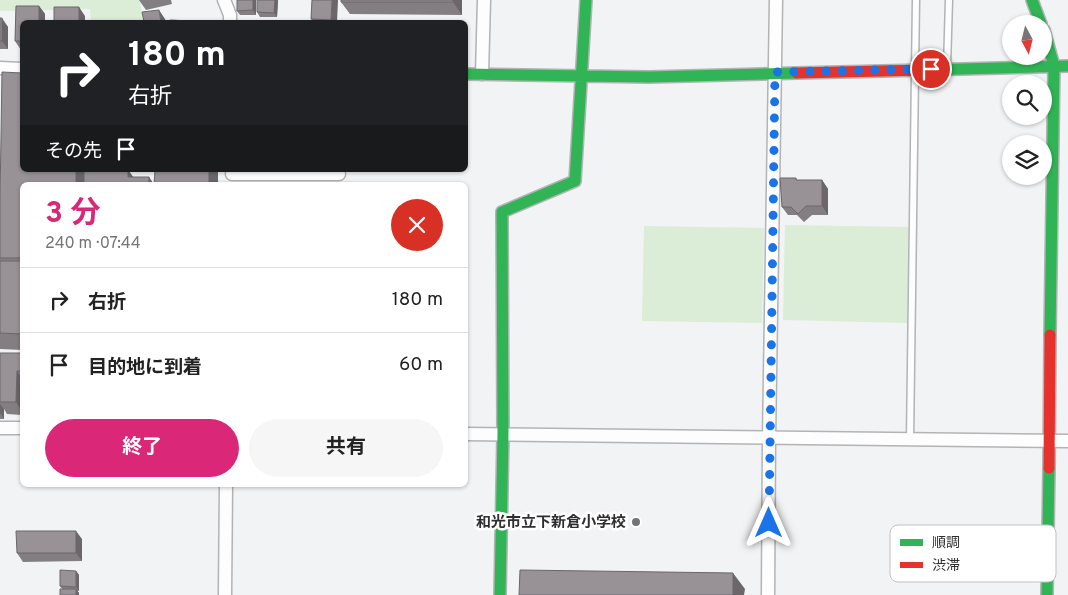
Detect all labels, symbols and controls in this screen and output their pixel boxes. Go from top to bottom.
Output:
north arrow [1002,15,1052,65]
map controls [1002,15,1052,185]
text: 180 m [128,34,226,78]
icon: right [45,40,110,105]
pin [910,48,952,90]
icon: arrive [917,55,945,83]
button: search [1002,75,1052,125]
text: 右折 [128,84,172,111]
icon: arrive [112,135,140,163]
button: layers [1002,135,1052,185]
text: その先 [45,140,102,164]
text: 3 分 [45,196,101,233]
button: close [391,199,443,251]
text: 240 m · 07:44 [45,234,141,254]
icon: right [45,286,73,314]
text: 180 m [392,288,443,312]
text: 右折 [88,291,126,315]
icon: arrive [45,351,73,379]
text: 60 m [399,353,443,377]
text: 目的地に到着 [88,356,202,380]
button: 終了 [45,419,239,477]
button: 共有 [249,419,443,477]
position arrow [742,496,794,548]
place label: 和光市立下新倉小学校 [476,514,626,533]
marker: 和光市立下新倉小学校 [630,516,642,528]
legend [890,525,1056,582]
text: 順調 [932,535,960,552]
text: 渋滞 [932,558,960,575]

